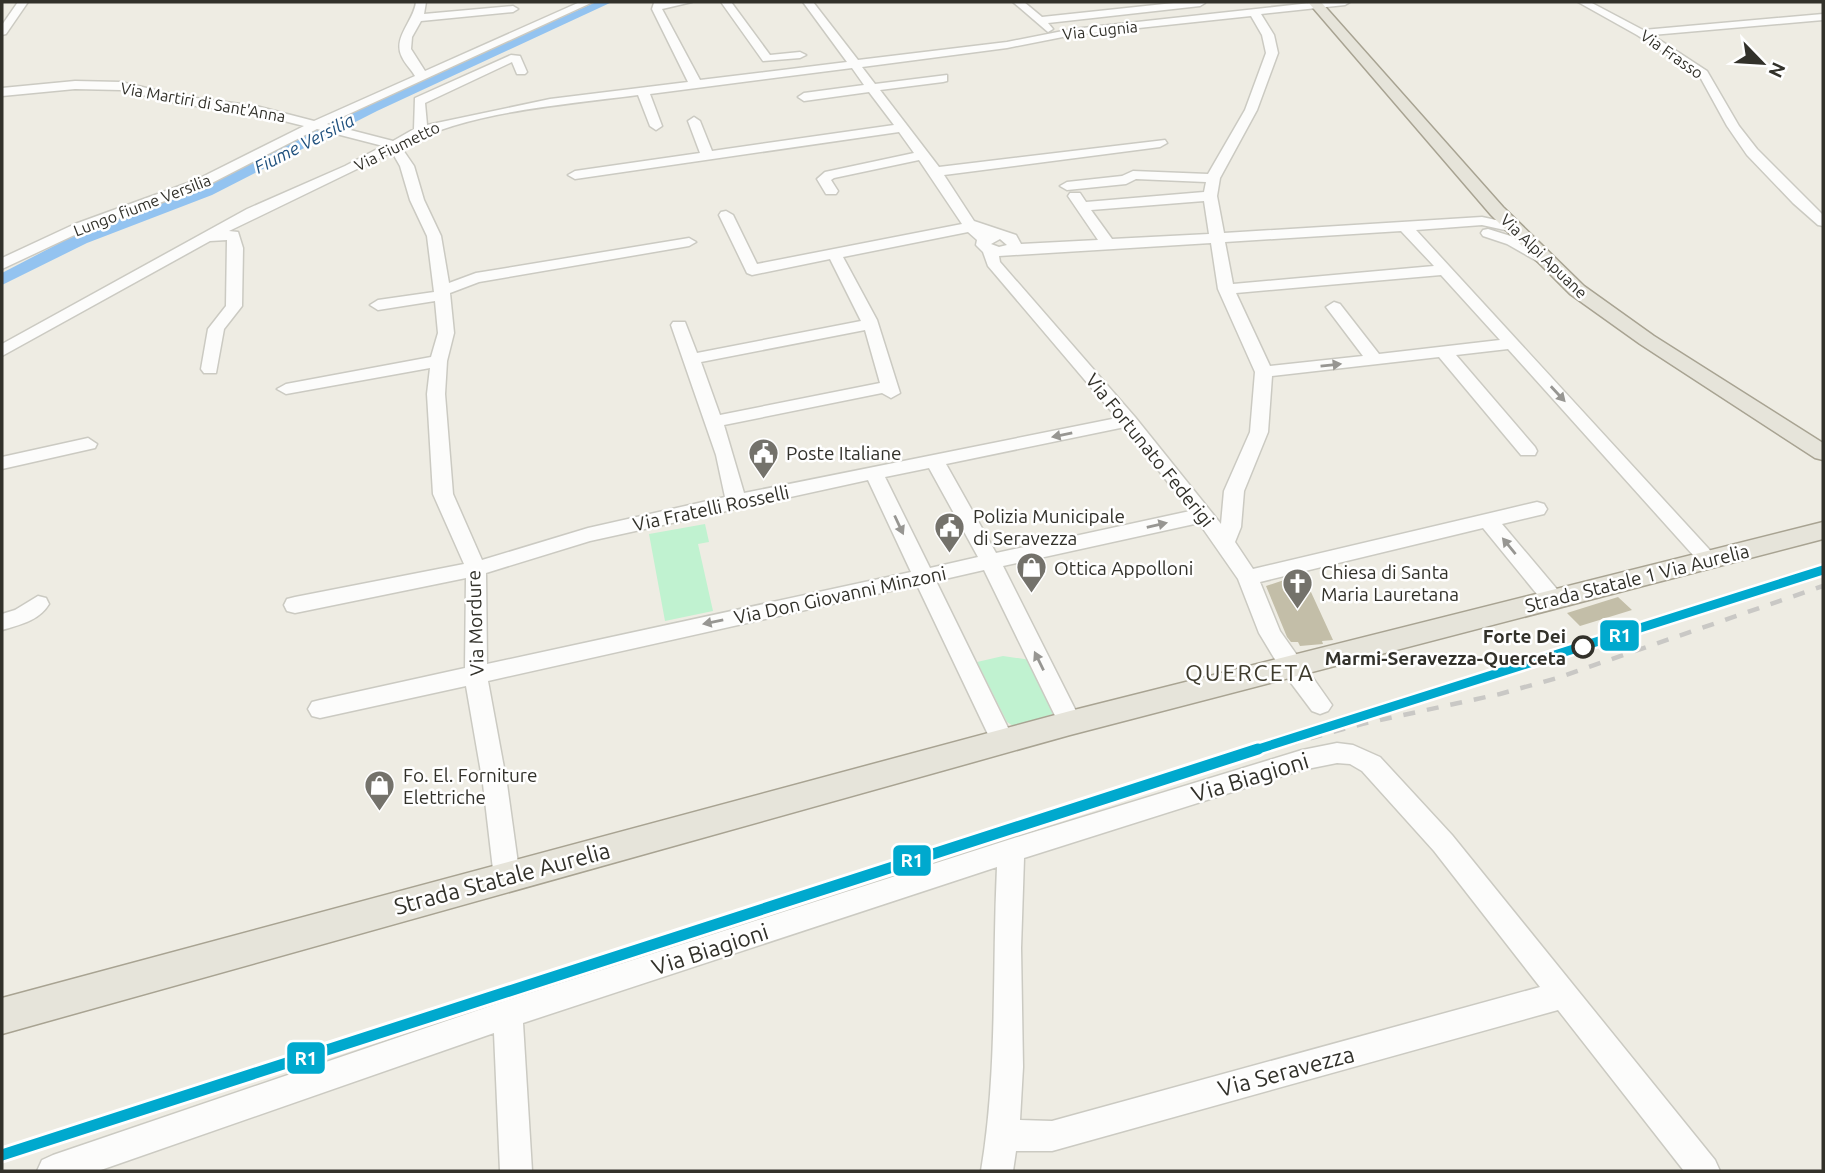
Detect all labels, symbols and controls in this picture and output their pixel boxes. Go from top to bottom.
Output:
street label: Via Cugnia [1061,17,1139,43]
street label: Via Frasso [1637,26,1707,82]
north arrow [1727,28,1797,98]
text: N [1764,59,1790,81]
street label: Via Martiri di Sant'Anna [119,79,287,125]
water label: Fiume Versilia [251,109,358,177]
street label: Via Fiumetto [352,118,442,174]
street label: Lungo fiume Versilia [71,170,213,240]
street label: Via Alpi Apuane [1497,210,1591,302]
one-way arrow [1321,359,1343,370]
street label: Via Fortunato Federigi [1081,369,1219,531]
one-way arrow [1550,385,1566,403]
one-way arrow [1051,429,1073,440]
public building icon: Poste Italiane [746,436,780,480]
place label: Poste Italiane [786,442,902,464]
street label: Via Fratelli Rosselli [631,481,791,535]
place label: Polizia Municipale di Seravezza [973,505,1125,549]
public building icon: Polizia Municipale di Seravezza [933,510,967,554]
one-way arrow [893,515,905,535]
one-way arrow [1146,520,1168,531]
one-way arrow [1502,538,1517,555]
street label: Strada Statale 1 Via Aurelia [1523,539,1751,617]
shop icon: Ottica Appolloni [1014,551,1048,595]
place label: Ottica Appolloni [1054,557,1193,579]
place label: Chiesa di Santa Maria Lauretana [1321,561,1459,605]
street label: Via Don Giovanni Minzoni [732,562,948,628]
church icon: Chiesa di Santa Maria Lauretana [1281,566,1315,610]
street label: Via Mordure [462,570,488,676]
one-way arrow [702,616,724,627]
line badge: R1 [1599,619,1640,652]
text: R1 [1608,624,1632,646]
place label: Forte Dei Marmi-Seravezza-Querceta [1325,625,1566,669]
marker: Forte Dei Marmi-Seravezza-Querceta [1572,636,1594,658]
one-way arrow [1034,651,1045,671]
district label: QUERCETA [1185,660,1315,685]
street label: Via Biagioni [1188,747,1312,807]
place label: Fo. El. Forniture Elettriche [403,764,538,808]
shop icon: Fo. El. Forniture Elettriche [363,769,397,813]
street label: Strada Statale Aurelia [391,837,613,919]
line badge: R1 [892,844,932,877]
text: R1 [900,849,924,871]
street label: Via Biagioni [649,918,771,980]
line badge: R1 [286,1041,326,1075]
street label: Via Seravezza [1215,1041,1357,1101]
text: R1 [294,1047,318,1069]

